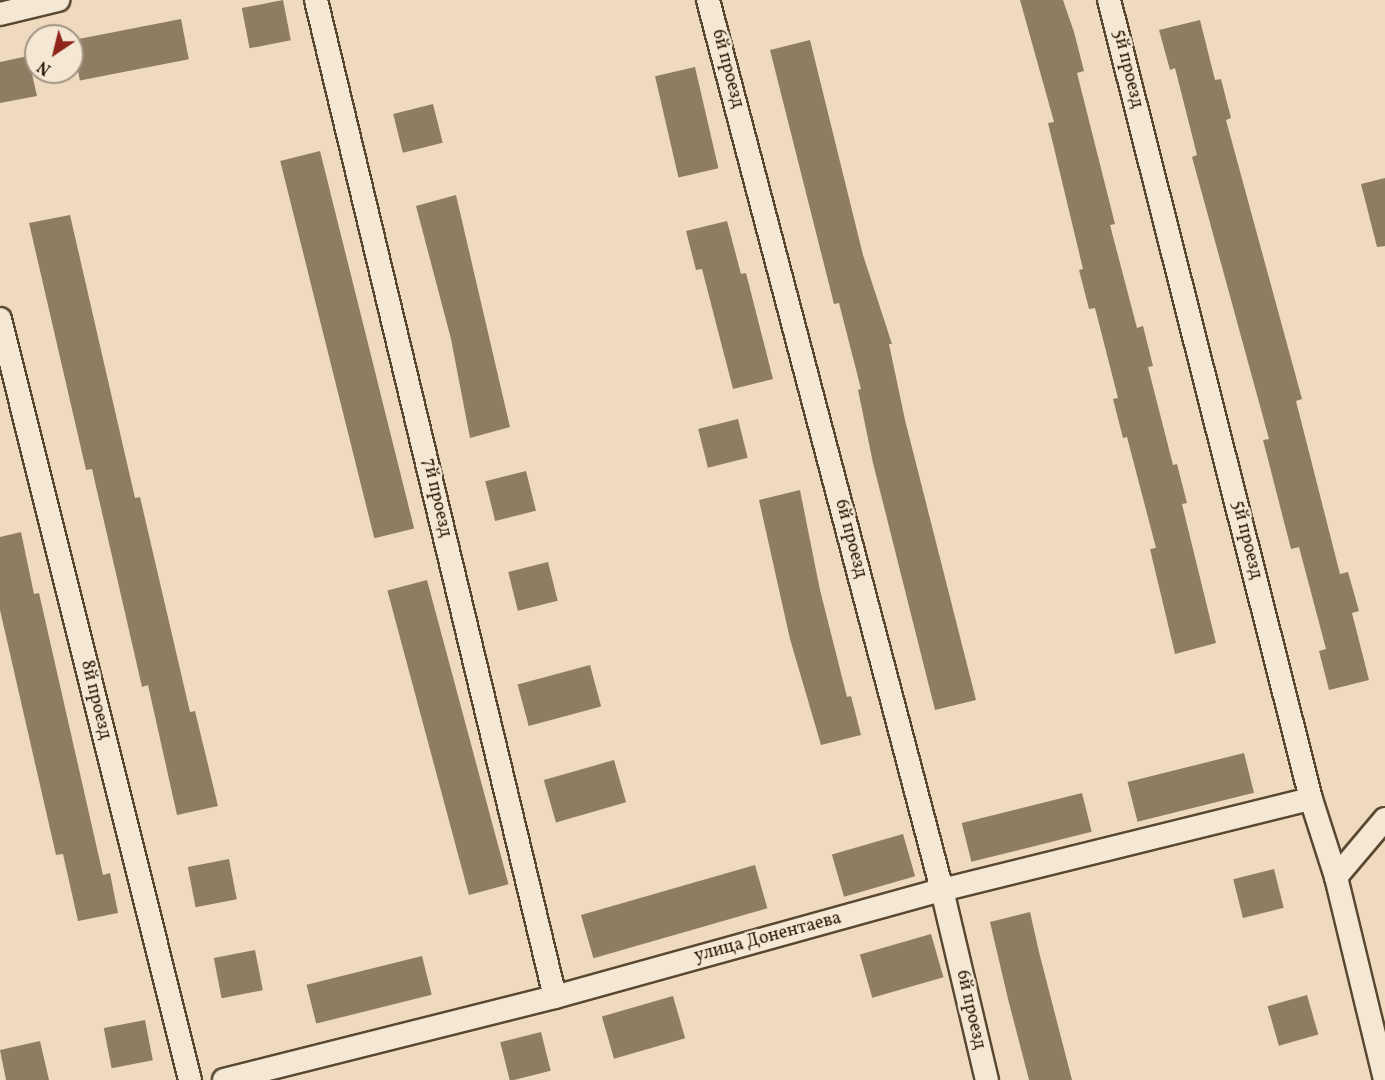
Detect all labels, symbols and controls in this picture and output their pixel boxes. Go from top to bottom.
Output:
north arrow [24,24,84,84]
street label: 6й проезд [706,27,748,111]
street label: 5й проезд [1107,28,1147,110]
text: N [34,55,56,79]
street label: 7й проезд [416,457,456,539]
street label: 6й проезд [829,497,871,581]
street label: 5й проезд [1226,499,1266,581]
street label: 8й проезд [75,658,115,742]
street label: улица Донентаева [692,908,844,968]
street label: 6й проезд [950,968,990,1052]

